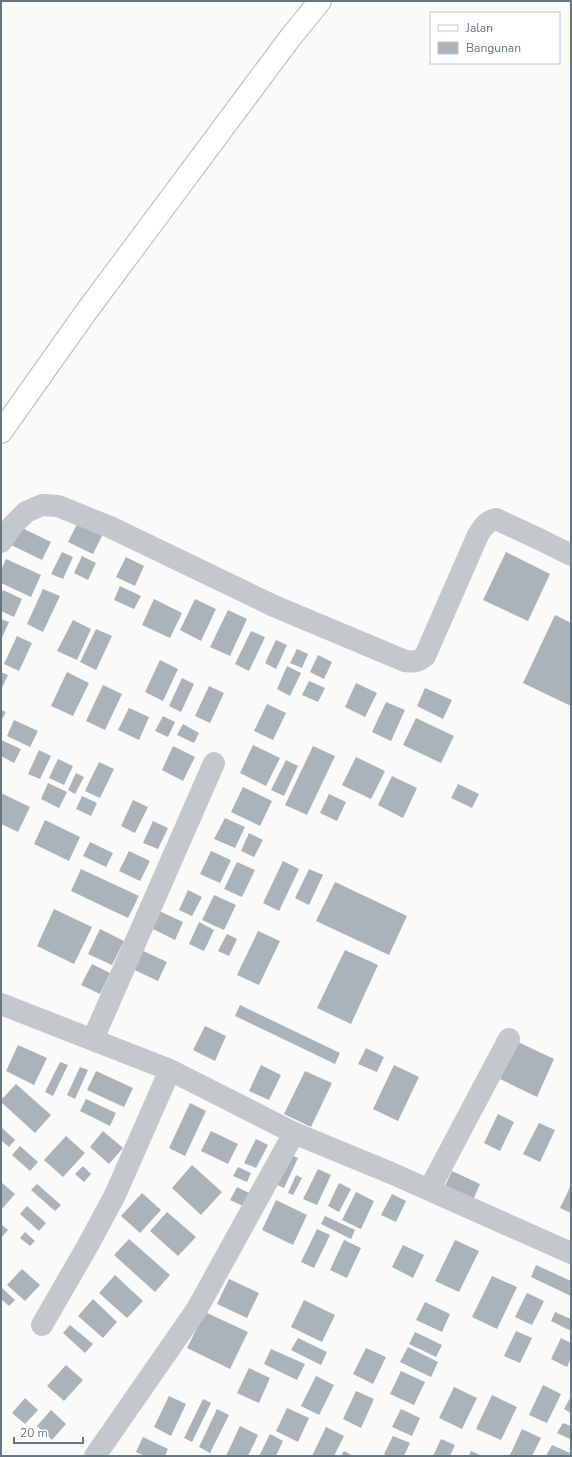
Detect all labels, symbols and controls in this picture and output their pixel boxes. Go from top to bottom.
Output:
legend [430,12,560,64]
text: Jalan [465,20,493,36]
text: Bangunan [466,40,521,56]
scale bar [14,1419,83,1445]
text: 20 m [20,1425,48,1441]

